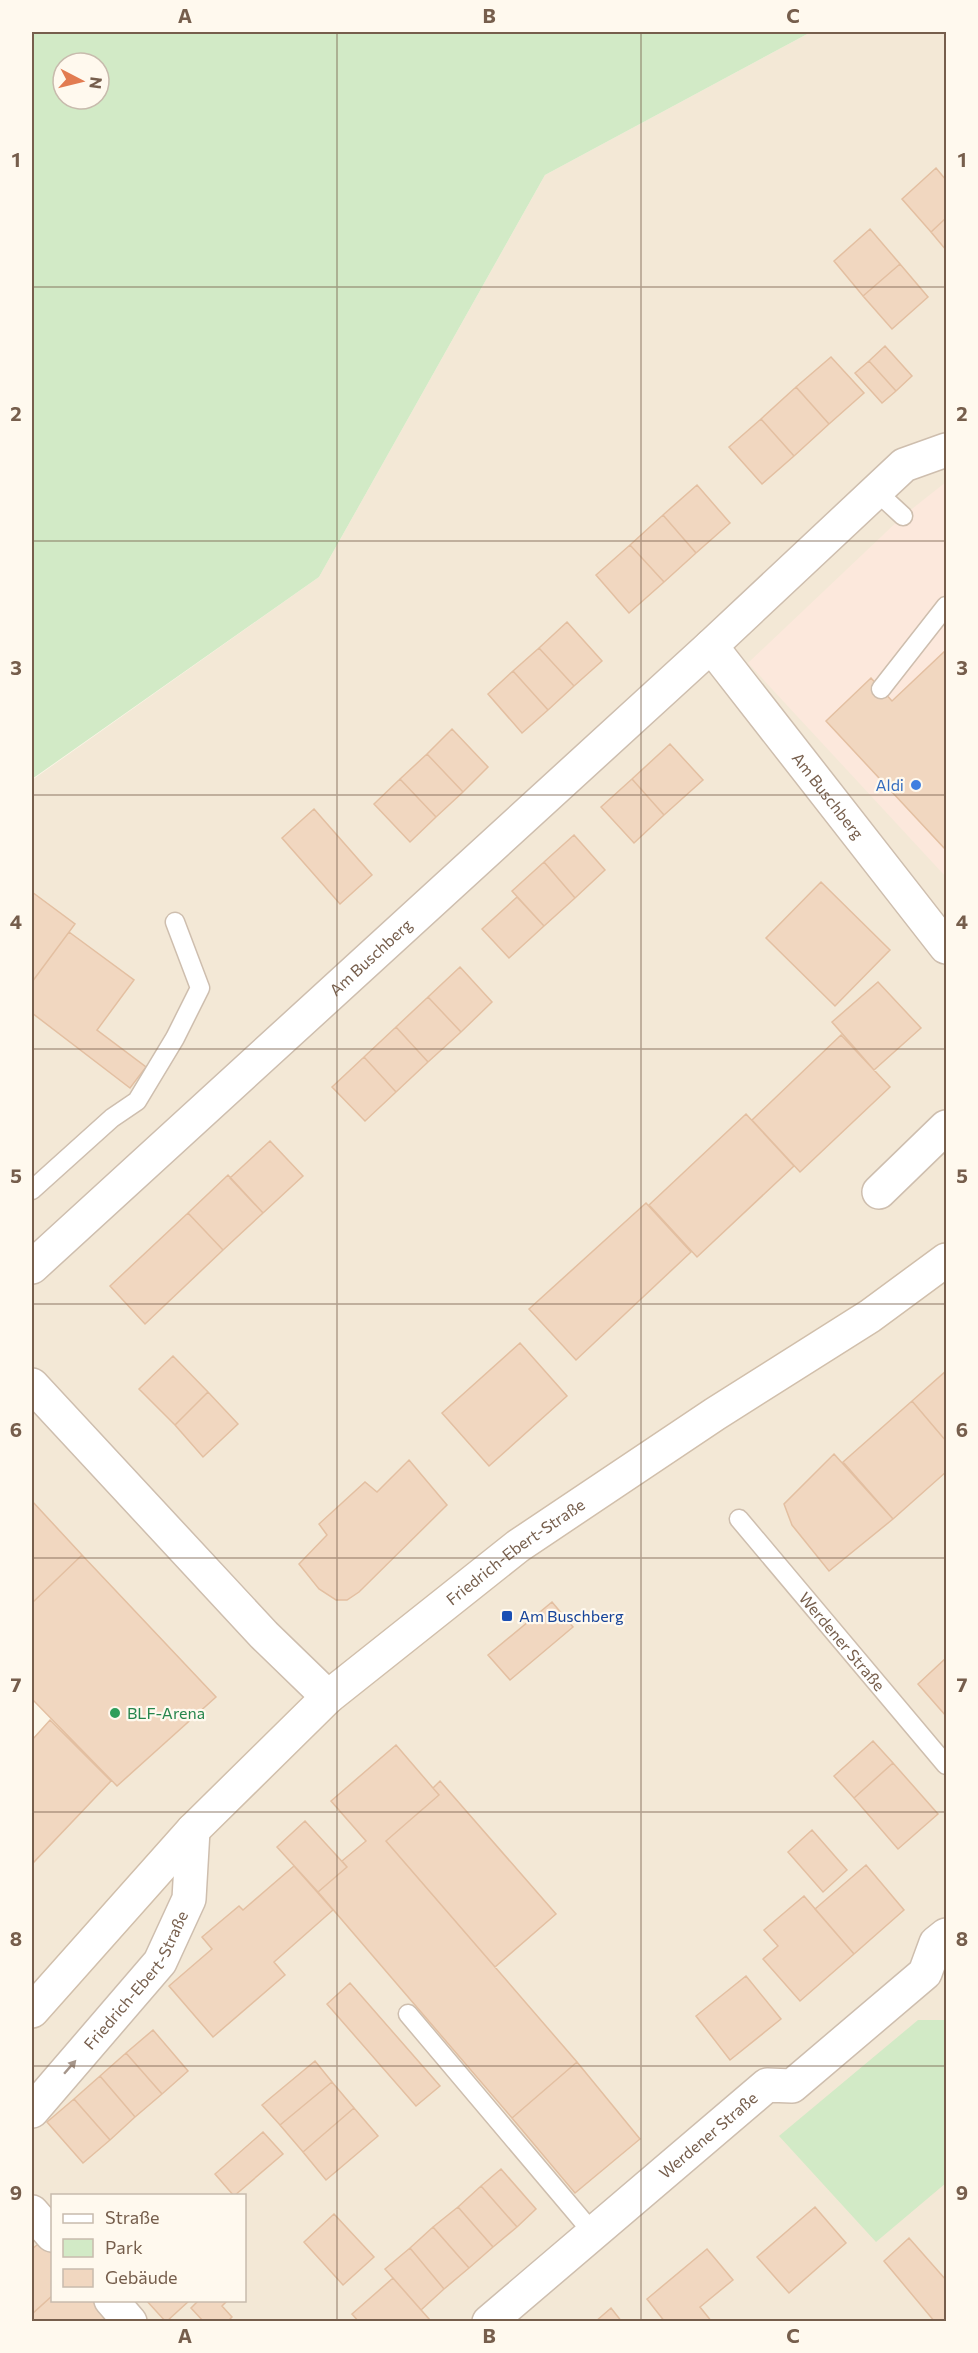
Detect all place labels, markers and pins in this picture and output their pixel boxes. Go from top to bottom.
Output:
place label: Aldi [876,775,904,794]
marker: Aldi [909,778,923,792]
place label: Am Buschberg [519,1606,624,1625]
marker: Am Buschberg [500,1609,514,1623]
place label: BLF-Arena [127,1703,205,1722]
marker: BLF-Arena [108,1706,122,1720]

